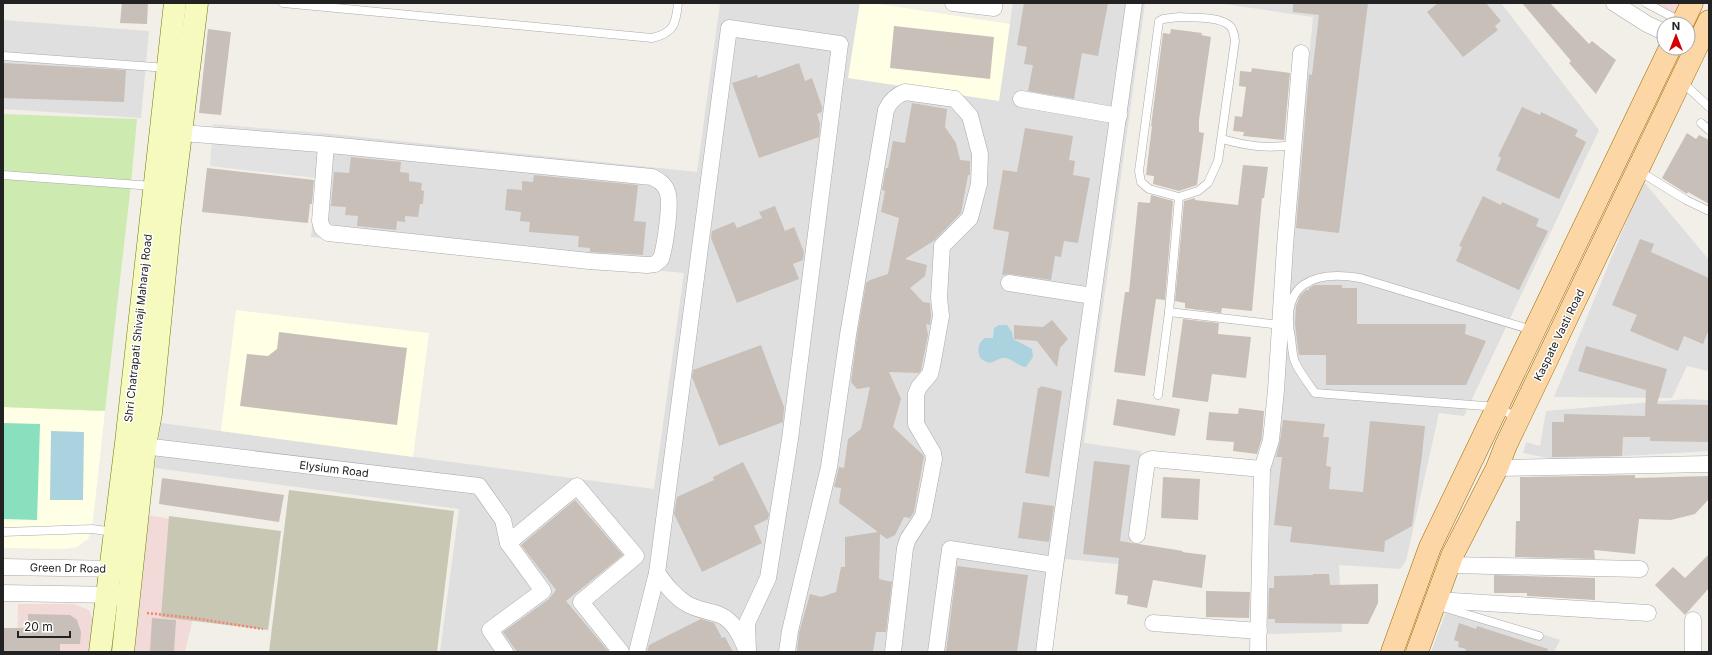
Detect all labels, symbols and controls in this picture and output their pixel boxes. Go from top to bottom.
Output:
north arrow [1656,16,1696,56]
text: N [1672,19,1680,33]
street label: Shri Chatrapati Shivaji Maharaj Road [121,233,155,423]
street label: Kaspate Vasti Road [1531,287,1587,383]
street label: Elysium Road [299,458,369,480]
street label: Green Dr Road [30,560,106,576]
scale bar [18,613,70,639]
text: 20 m [24,619,53,634]

